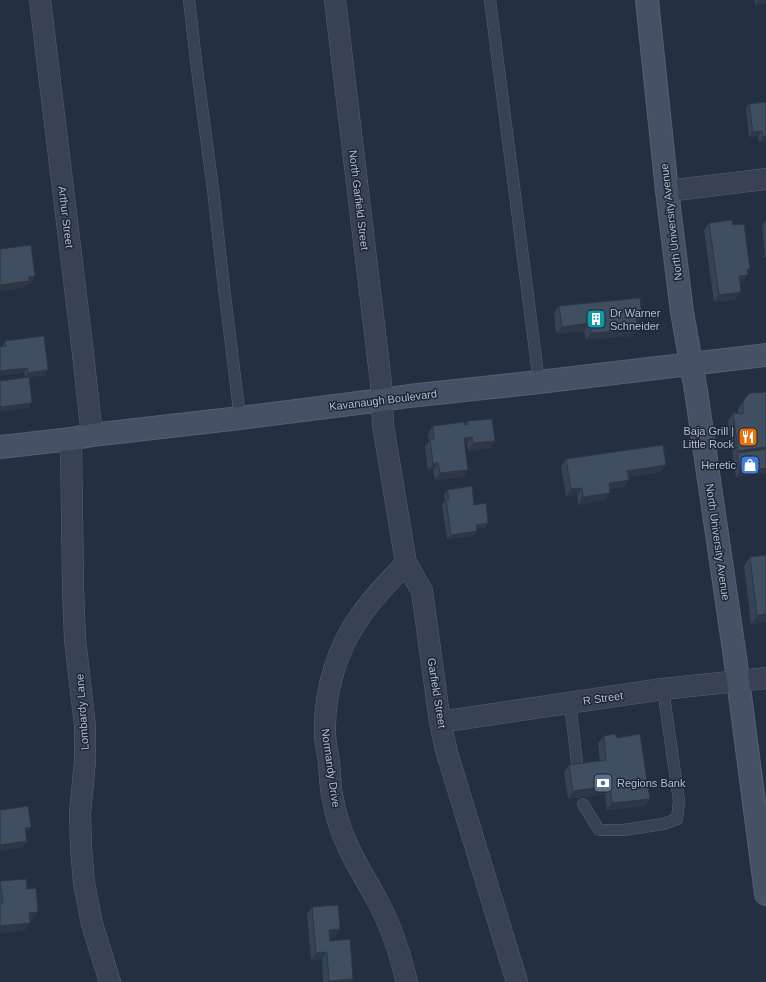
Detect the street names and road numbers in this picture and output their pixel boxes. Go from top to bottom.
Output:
street label: North Garfield Street [347,149,371,251]
street label: North University Avenue [658,163,684,281]
street label: Arthur Street [56,185,76,249]
street label: Kavanaugh Boulevard [329,387,437,413]
street label: North University Avenue [704,483,732,601]
street label: Garfield Street [426,657,448,729]
street label: Lombardy Lane [73,673,91,751]
street label: R Street [582,689,624,707]
street label: Normandy Drive [320,728,342,808]

